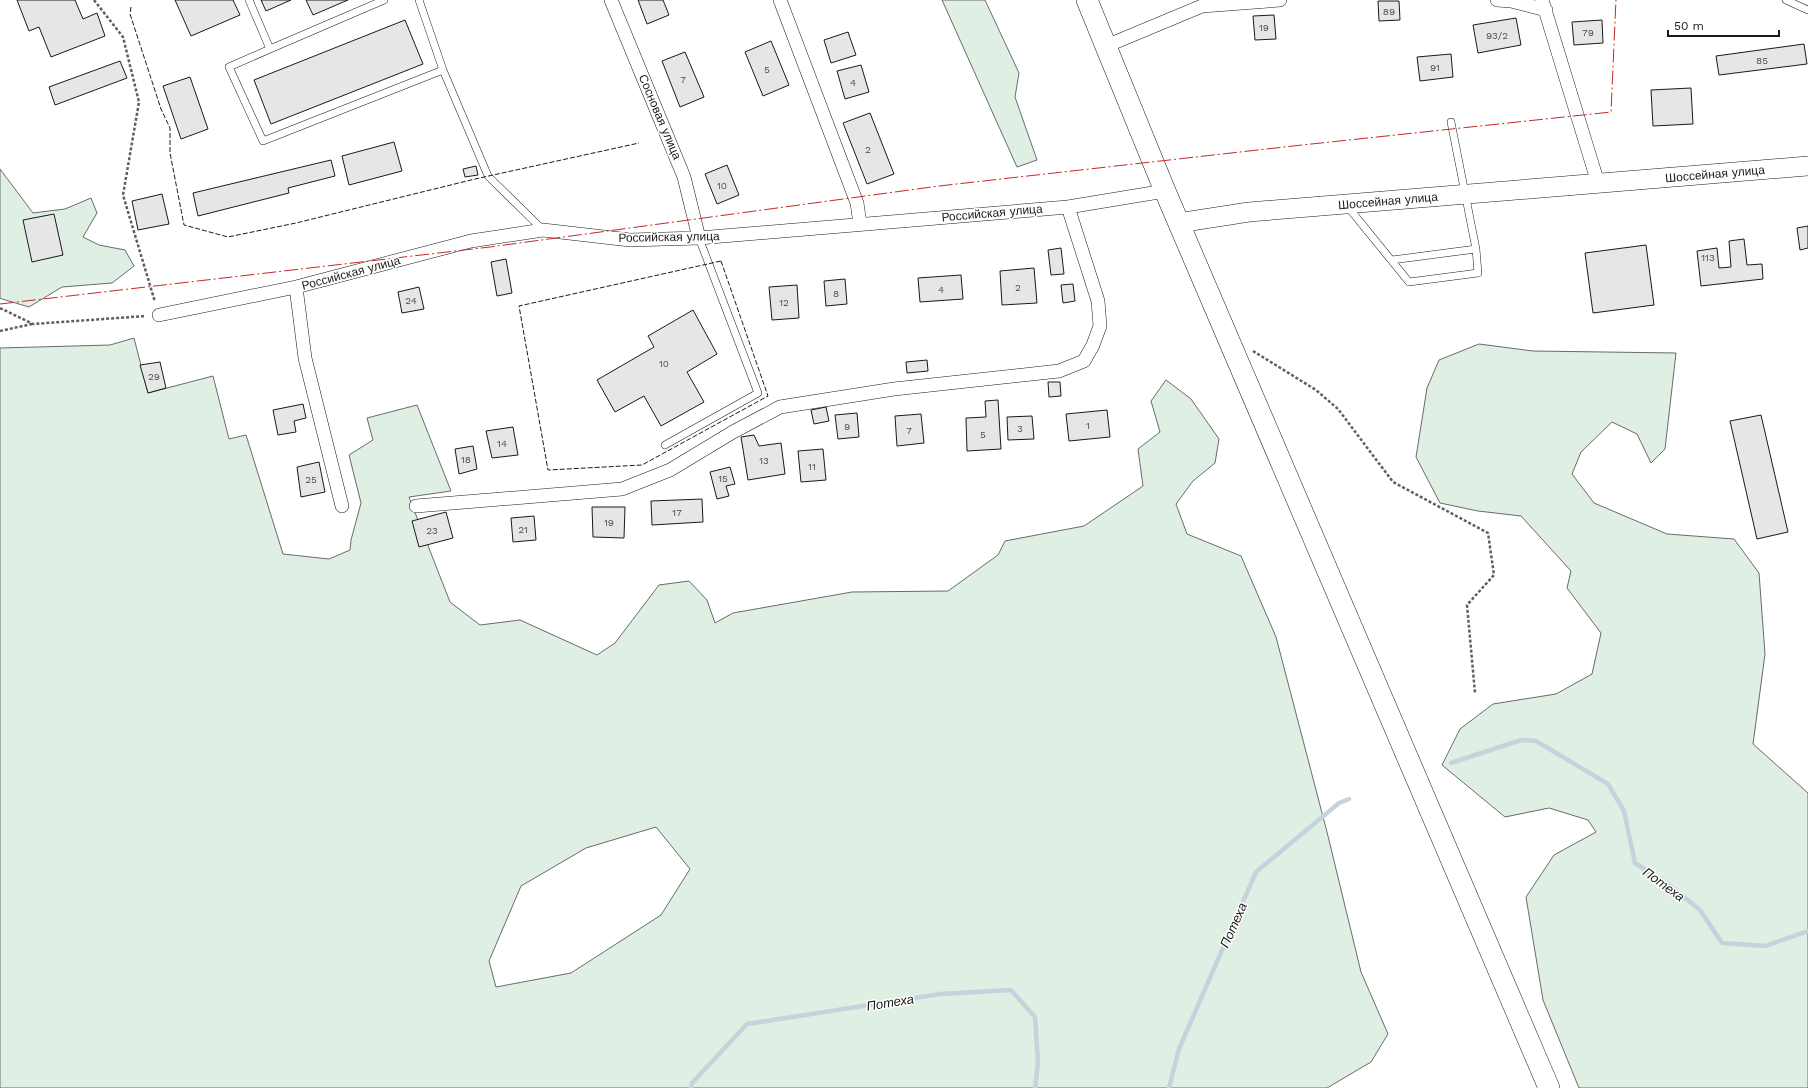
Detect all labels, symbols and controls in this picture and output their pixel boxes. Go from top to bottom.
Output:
house number: 89 [1383,6,1395,17]
scale bar [1668,12,1779,38]
text: 50 m [1674,19,1704,33]
house number: 19 [1259,22,1269,33]
house number: 79 [1582,27,1594,38]
house number: 93/2 [1486,30,1508,41]
house number: 85 [1756,55,1768,66]
house number: 91 [1430,62,1440,73]
house number: 5 [764,64,770,75]
street label: Сосновая улица [636,72,684,162]
house number: 7 [680,74,686,85]
house number: 4 [850,77,856,88]
house number: 2 [865,144,871,155]
street label: Шоссейная улица [1665,163,1766,185]
house number: 10 [717,180,727,191]
street label: Шоссейная улица [1338,190,1439,212]
street label: Российская улица [941,202,1043,224]
street label: Российская улица [618,229,720,245]
house number: 113 [1701,252,1715,263]
street label: Российская улица [300,253,402,293]
house number: 2 [1015,282,1021,293]
house number: 4 [938,284,944,295]
house number: 8 [833,288,839,299]
house number: 24 [405,295,417,306]
house number: 12 [779,297,789,308]
house number: 10 [659,358,669,369]
house number: 29 [148,371,160,382]
house number: 1 [1086,420,1090,431]
house number: 9 [844,421,850,432]
house number: 3 [1017,423,1023,434]
house number: 7 [906,425,912,436]
house number: 5 [980,429,986,440]
house number: 14 [497,438,507,449]
house number: 18 [461,454,471,465]
house number: 13 [759,455,769,466]
house number: 11 [808,461,816,472]
house number: 15 [718,473,728,484]
house number: 25 [305,474,317,485]
house number: 17 [672,507,682,518]
house number: 19 [604,517,614,528]
house number: 21 [518,524,528,535]
house number: 23 [426,525,438,536]
water label: Потеха [1640,864,1687,905]
water label: Потеха [1217,900,1250,950]
water label: Потеха [865,991,915,1014]

